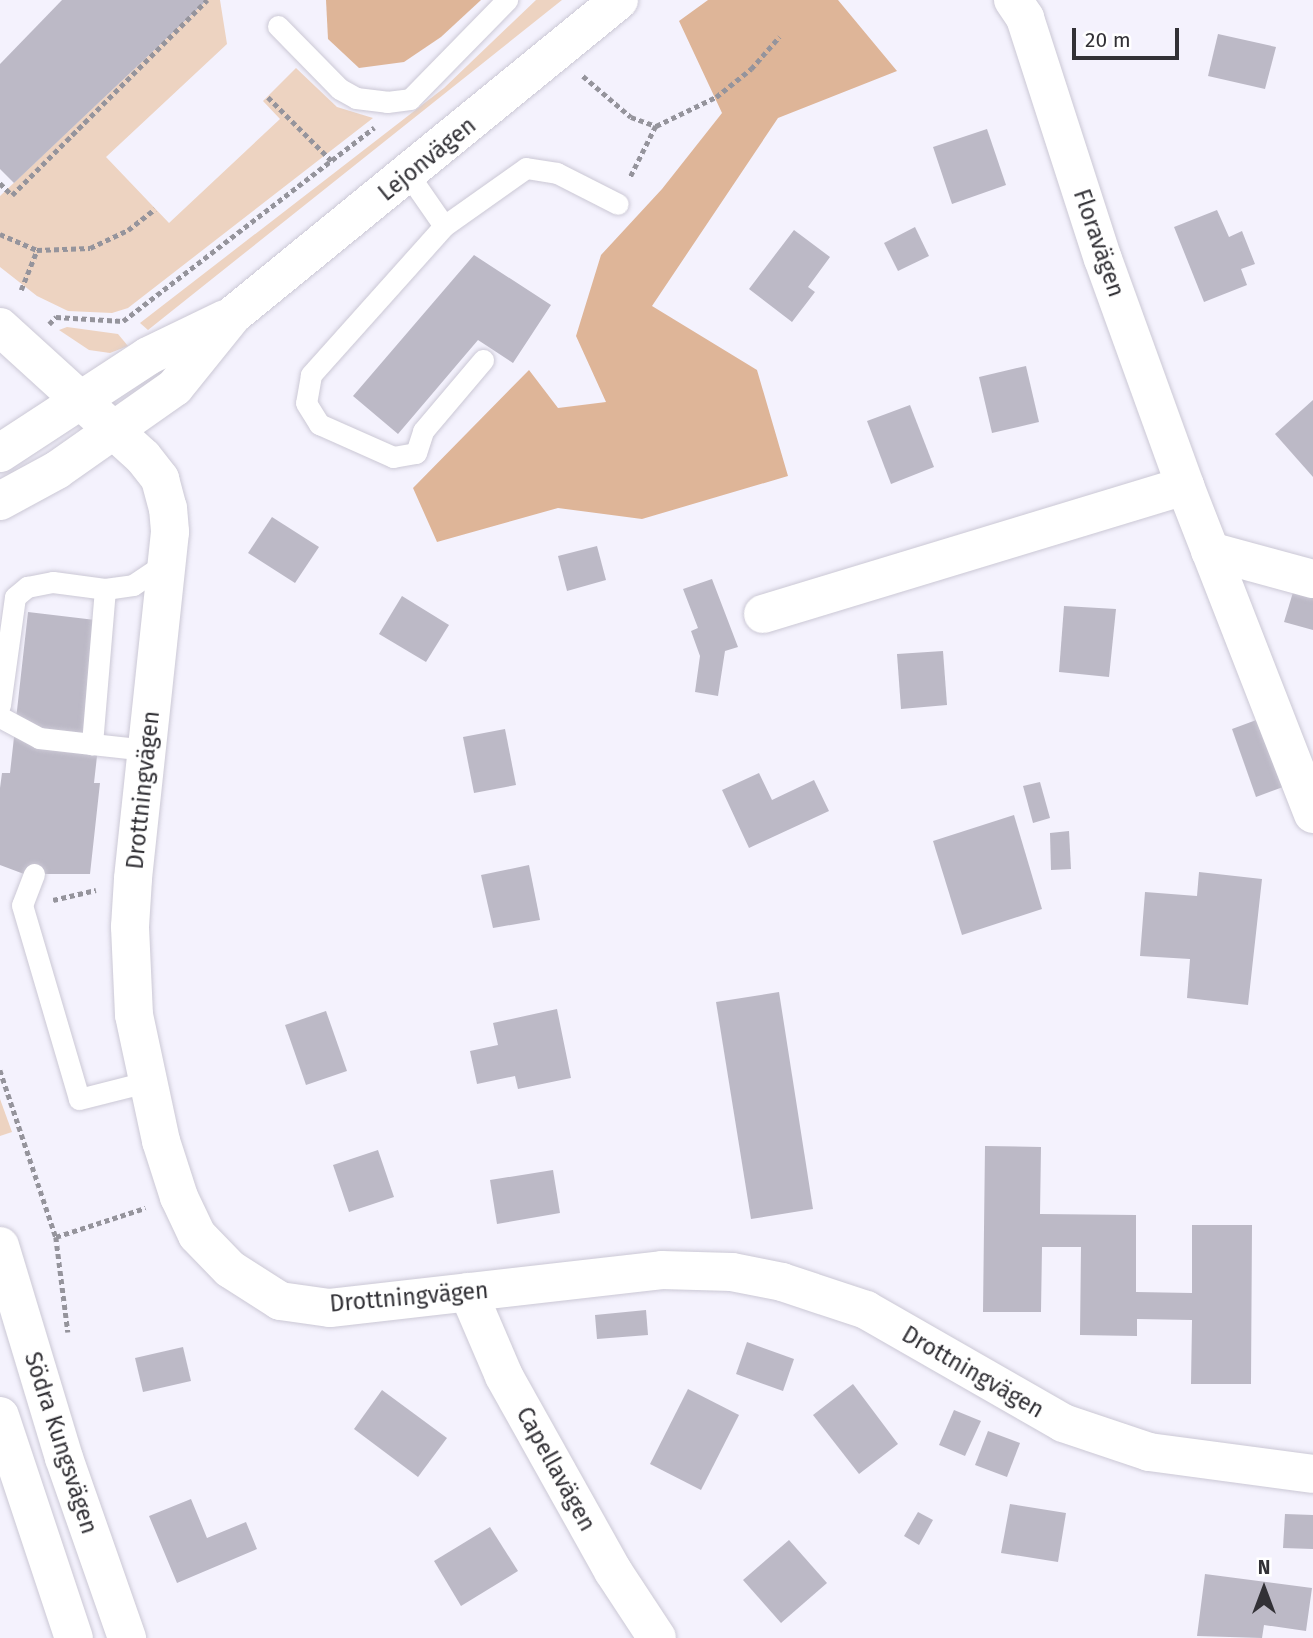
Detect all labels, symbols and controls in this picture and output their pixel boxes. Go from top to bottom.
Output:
scale bar [1075,14,1182,58]
text: 20 m [1085,27,1131,53]
street label: Lejonvägen [373,111,481,207]
street label: Floravägen [1068,185,1130,301]
street label: Drottningvägen [121,709,165,871]
street label: Drottningvägen [328,1276,490,1318]
street label: Drottningvägen [897,1320,1049,1424]
street label: Södra Kungsvägen [19,1349,103,1537]
street label: Capellavägen [511,1402,601,1536]
north arrow [1229,1554,1299,1624]
text: N [1258,1556,1270,1579]

